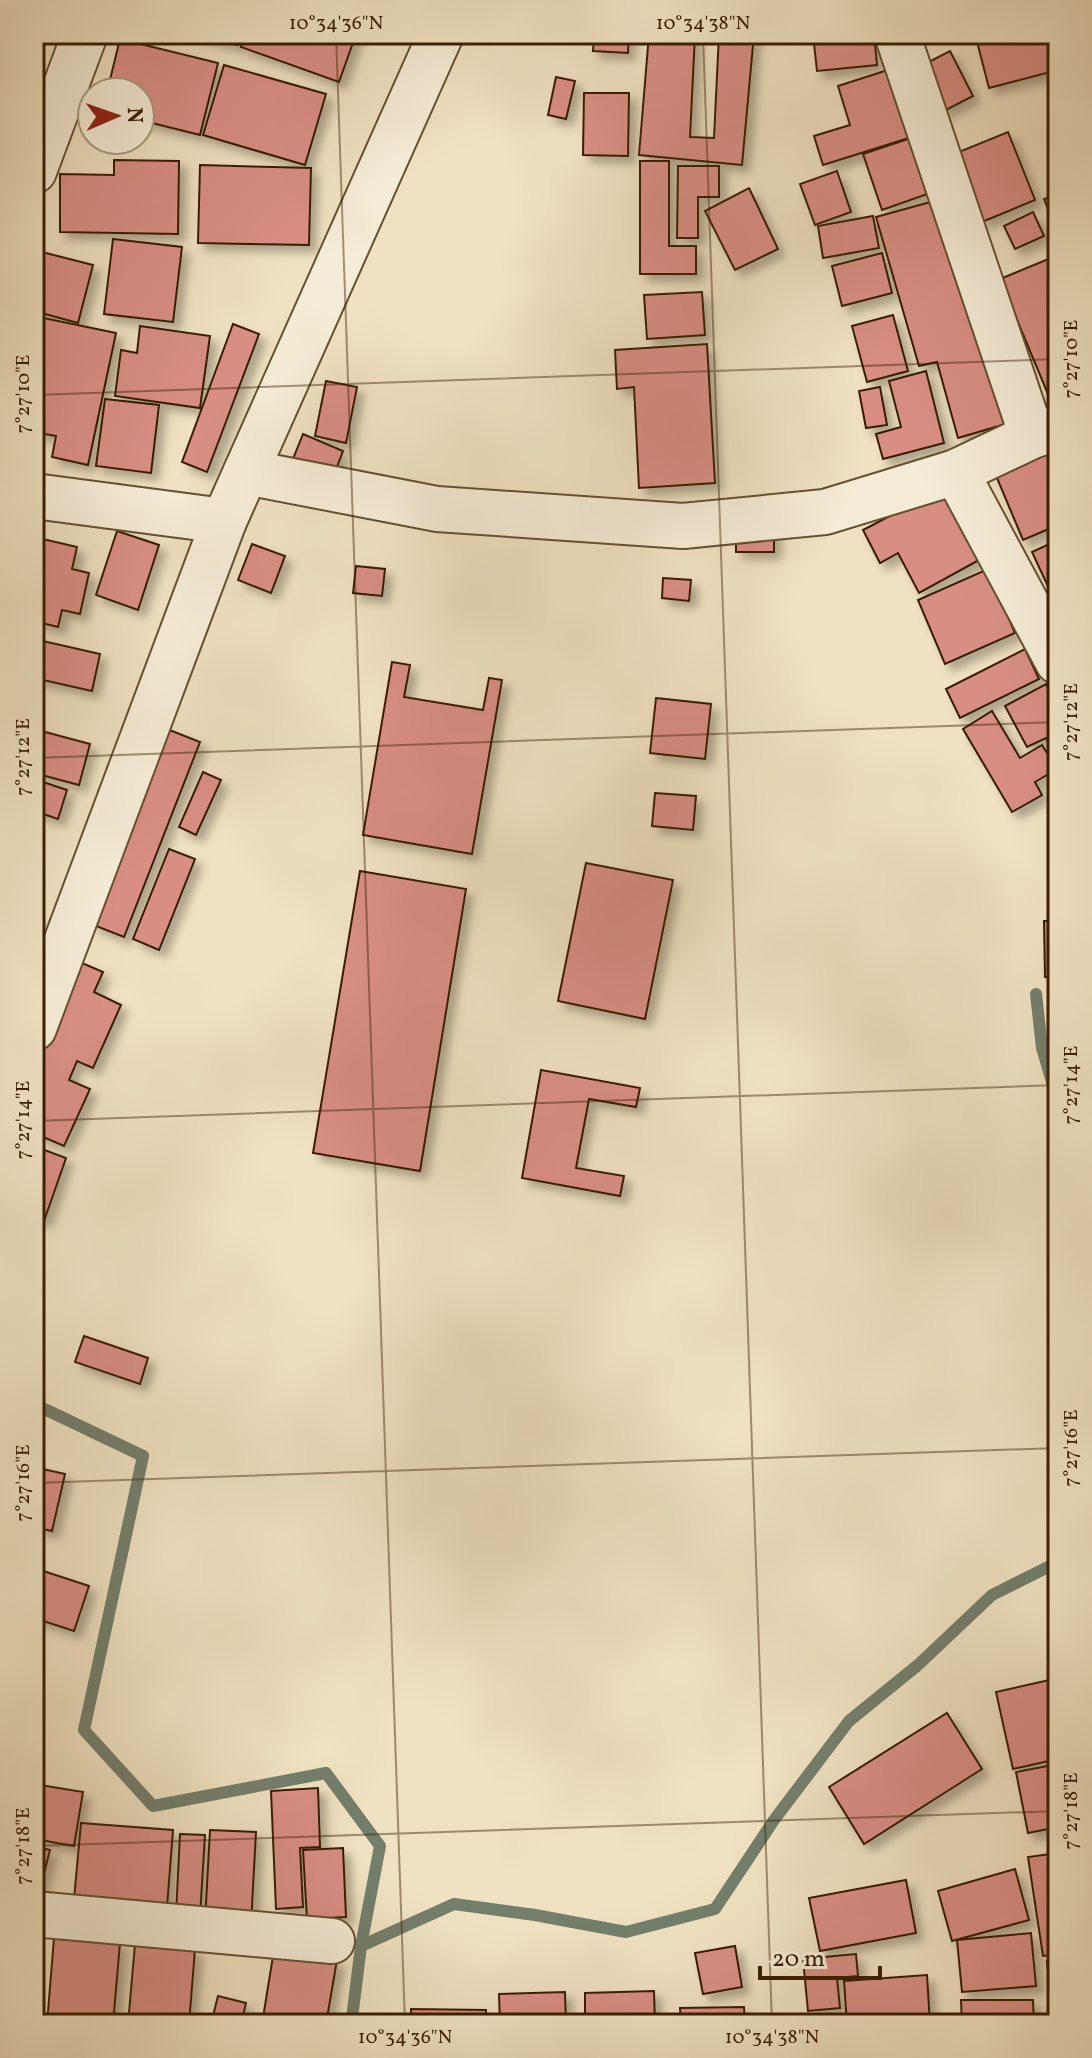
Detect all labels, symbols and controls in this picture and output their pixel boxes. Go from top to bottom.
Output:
text: 10°34'36"N [289,10,383,38]
text: 10°34'38"N [656,10,750,38]
north arrow [76,76,156,156]
text: N [118,107,149,124]
text: 7°27'10"E [1058,319,1086,399]
text: 7°27'10"E [10,354,38,434]
text: 7°27'12"E [1058,683,1086,761]
text: 7°27'12"E [10,718,38,796]
text: 7°27'14"E [1058,1046,1086,1124]
text: 7°27'14"E [10,1081,38,1159]
text: 7°27'16"E [1058,1409,1086,1487]
text: 7°27'16"E [10,1444,38,1522]
text: 7°27'18"E [1058,1772,1086,1850]
text: 7°27'18"E [10,1807,38,1885]
scale bar [760,1930,880,1980]
text: 20 m [772,1943,825,1977]
text: 10°34'36"N [358,2024,452,2052]
text: 10°34'38"N [725,2024,819,2052]

